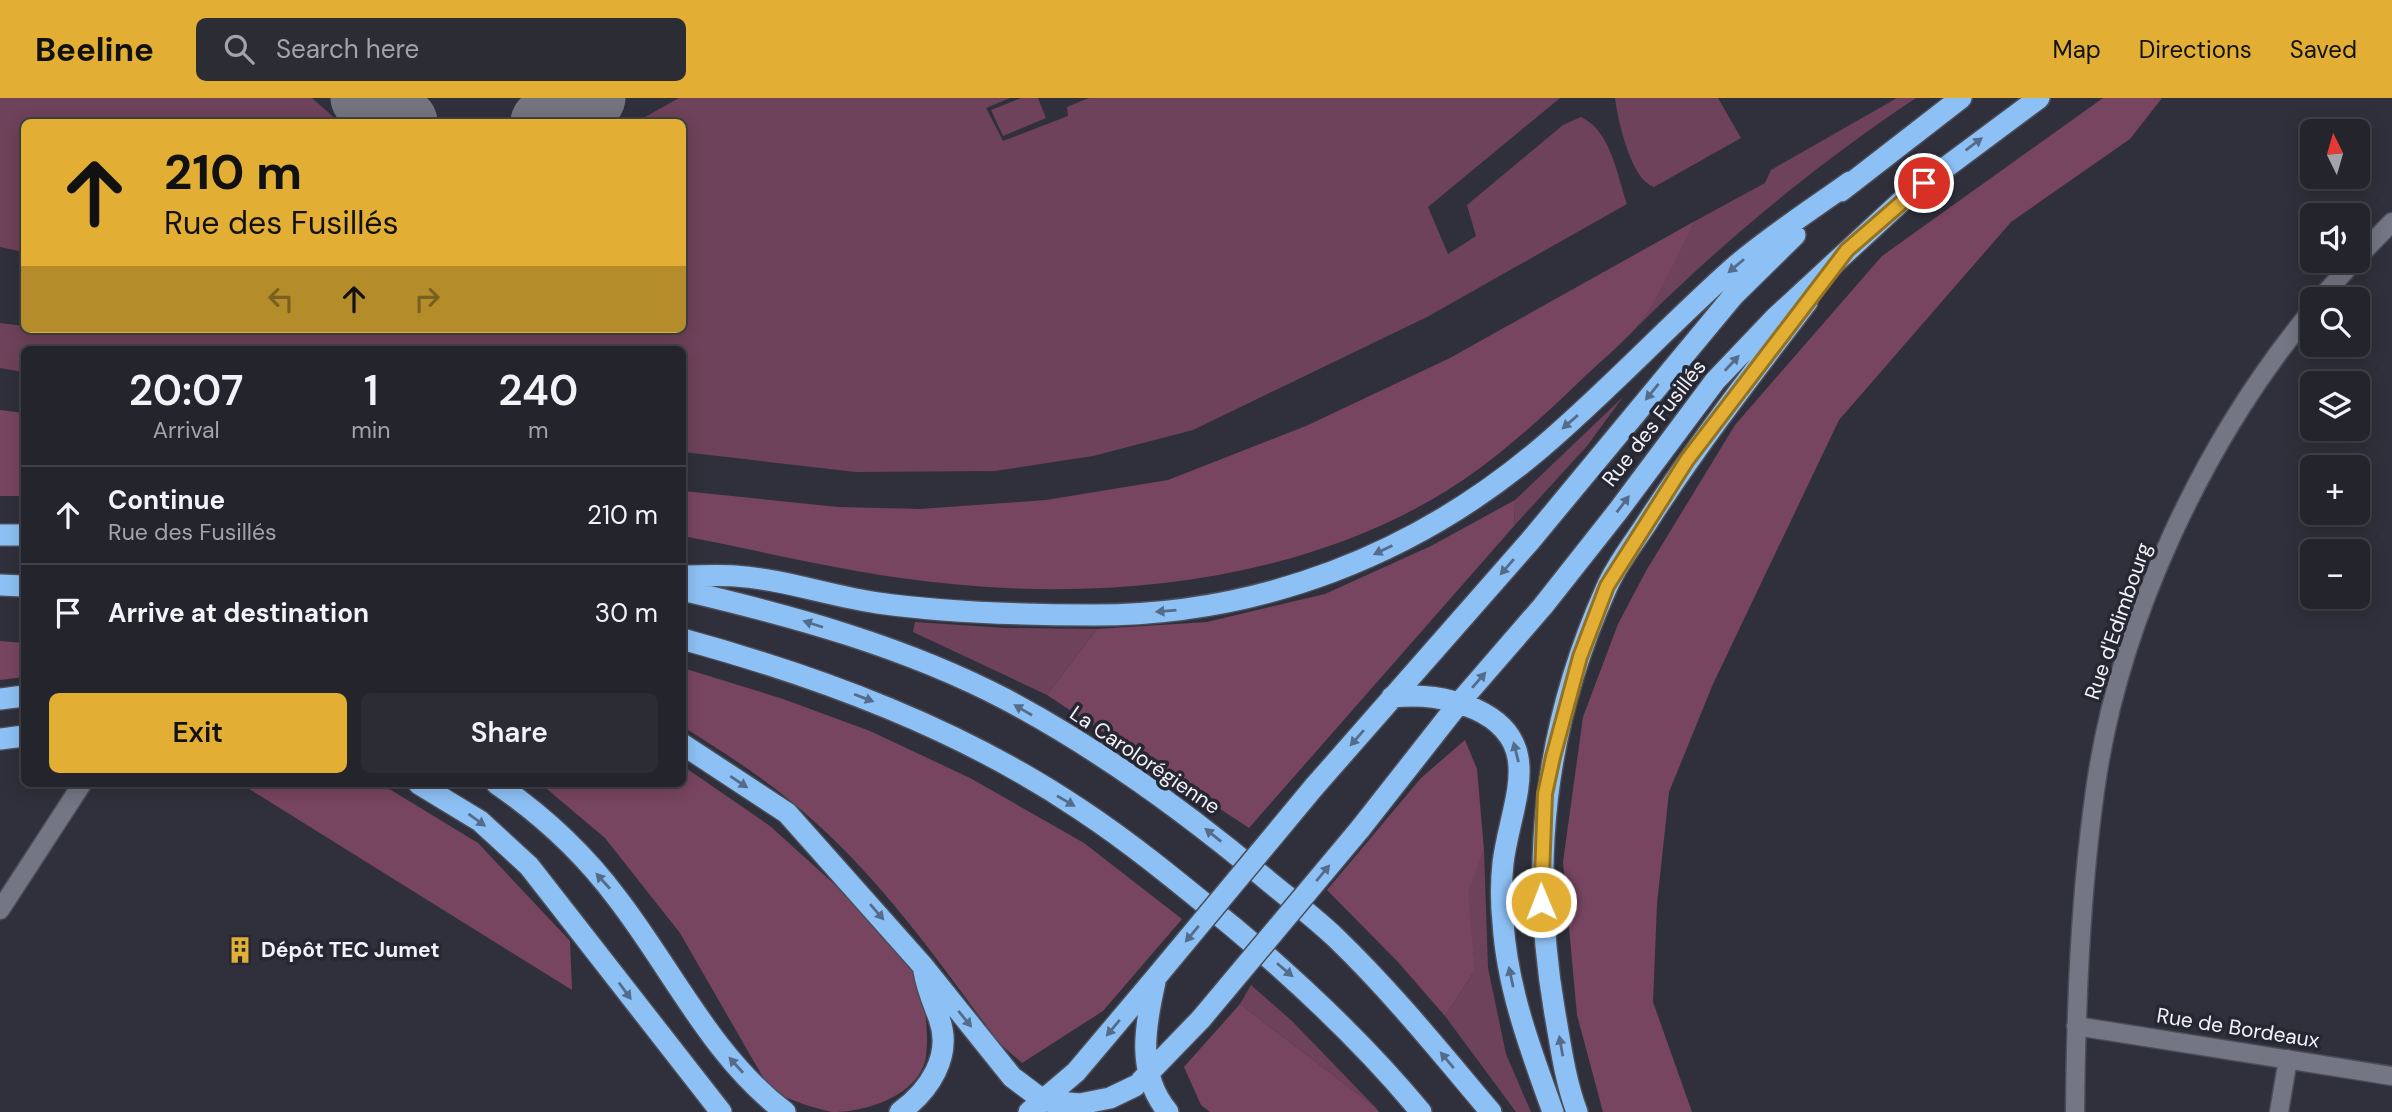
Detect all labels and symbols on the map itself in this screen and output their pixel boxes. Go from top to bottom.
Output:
north arrow [2300,119,2370,189]
one-way arrow [1965,136,1983,151]
pin [1894,153,1954,213]
one-way arrow [1728,258,1745,273]
street label: Rue des Fusillés [1596,354,1712,492]
one-way arrow [1724,355,1741,372]
one-way arrow [1645,383,1660,400]
one-way arrow [1561,414,1579,430]
one-way arrow [1616,495,1630,514]
street label: Rue d'Edimbourg [2078,539,2158,703]
one-way arrow [1373,544,1393,556]
one-way arrow [1499,558,1515,576]
one-way arrow [1154,606,1176,617]
one-way arrow [802,618,823,629]
one-way arrow [1471,671,1487,689]
one-way arrow [853,693,874,704]
street label: La Carolorégienne [1064,699,1226,821]
one-way arrow [1014,703,1033,716]
one-way arrow [1349,729,1365,747]
one-way arrow [1510,741,1521,763]
one-way arrow [729,775,749,788]
one-way arrow [1057,795,1076,807]
one-way arrow [468,813,486,827]
one-way arrow [1204,827,1222,842]
one-way arrow [1316,864,1331,882]
position arrow [1504,865,1578,939]
one-way arrow [595,873,611,890]
one-way arrow [869,904,884,921]
one-way arrow [1185,925,1200,942]
building icon: Dépôt TEC Jumet [225,935,255,965]
place label: Dépôt TEC Jumet [261,936,440,964]
one-way arrow [1276,962,1293,977]
one-way arrow [1506,966,1517,988]
one-way arrow [618,982,632,1000]
street label: Rue de Bordeaux [2155,1001,2321,1055]
one-way arrow [958,1010,973,1028]
one-way arrow [1105,1019,1121,1037]
one-way arrow [1555,1035,1566,1057]
one-way arrow [1440,1051,1455,1068]
one-way arrow [728,1056,744,1074]

